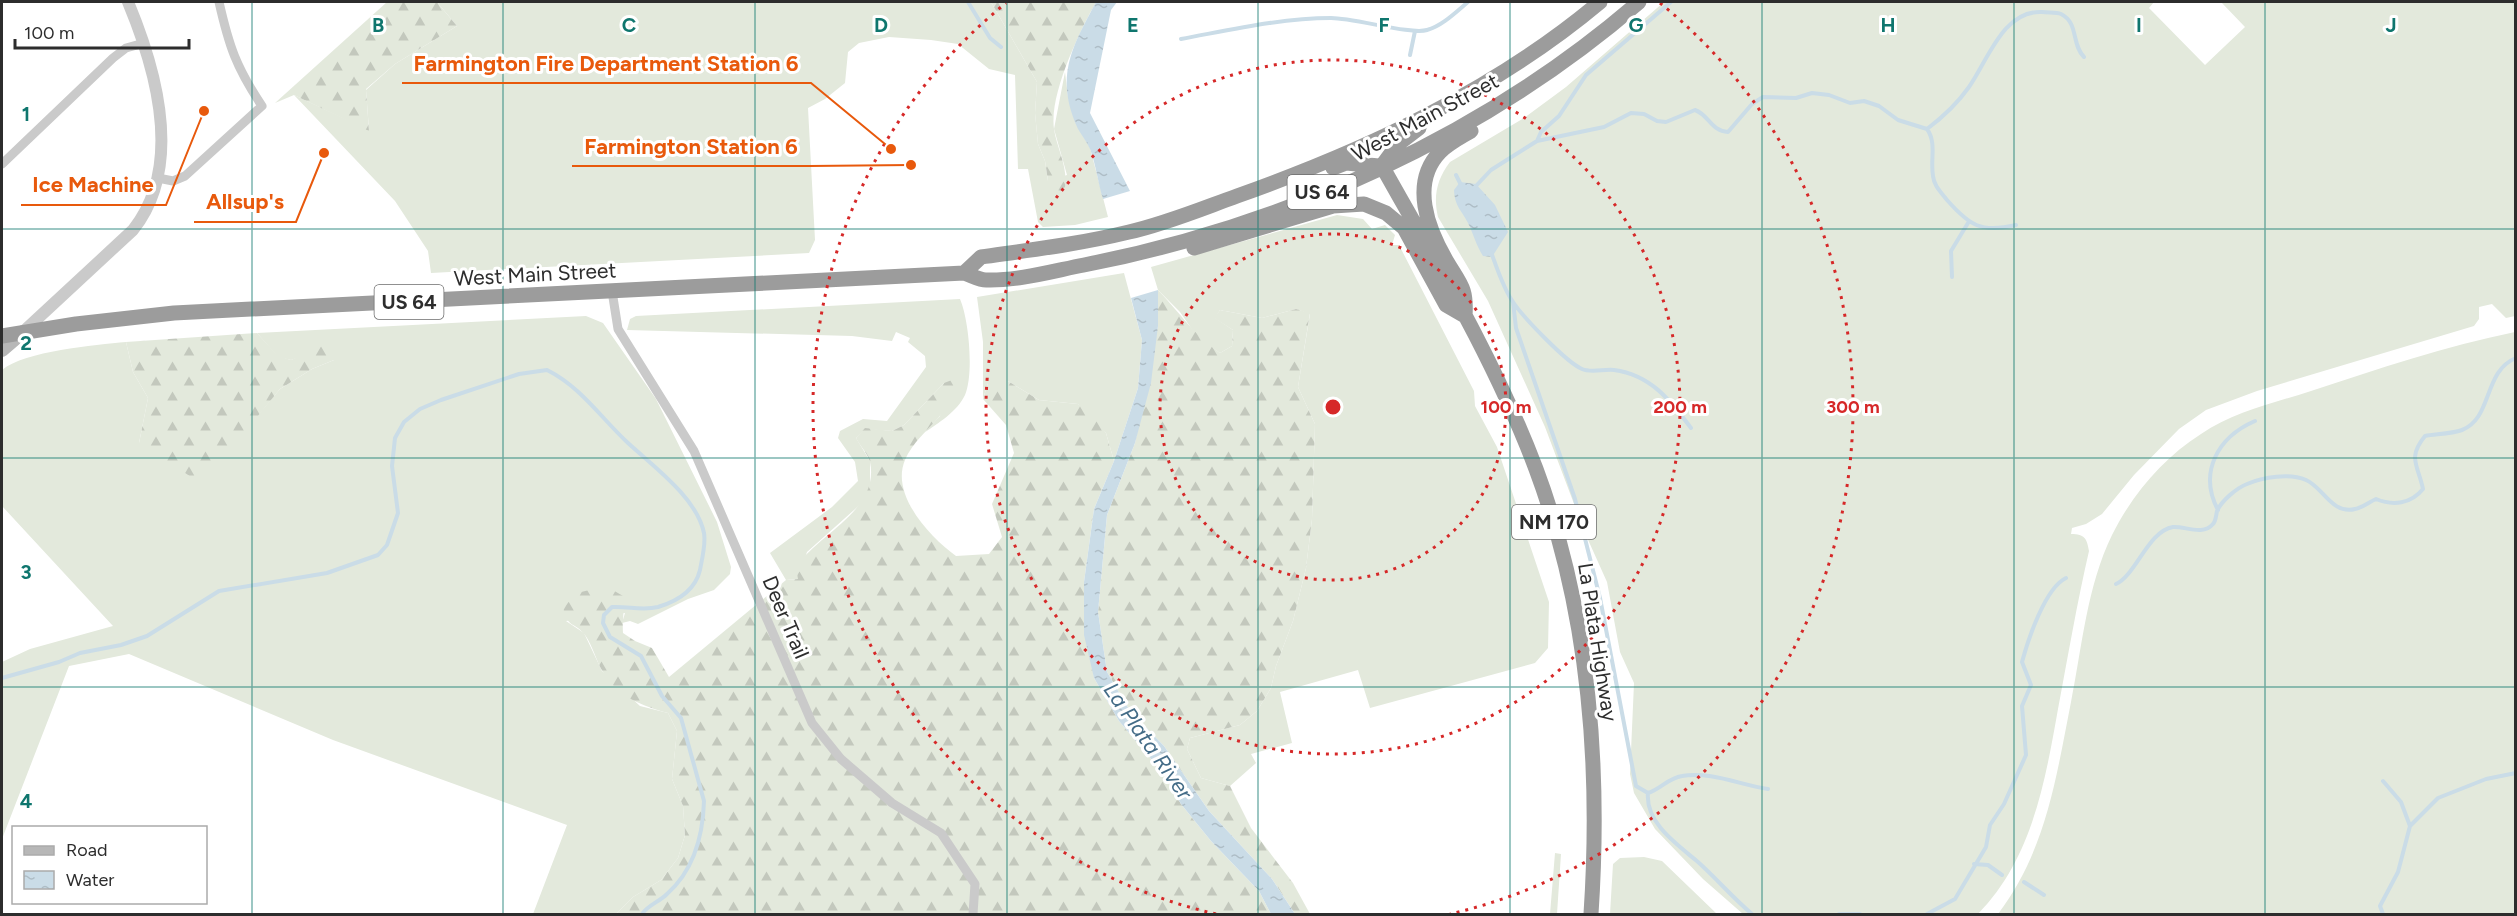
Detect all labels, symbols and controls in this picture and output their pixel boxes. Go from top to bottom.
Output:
scale bar [15,12,189,50]
text: B [372,13,384,37]
text: C [622,13,636,37]
text: D [874,13,888,37]
text: E [1127,13,1139,37]
text: F [1378,13,1390,37]
text: G [1629,13,1644,37]
text: H [1881,13,1896,37]
text: I [2136,13,2142,37]
text: J [2385,13,2397,37]
text: 100 m [24,22,74,44]
callout: Farmington Fire Department Station 6 [402,43,811,83]
text: Farmington Fire Department Station 6 [414,50,799,77]
street label: West Main Street [1347,68,1503,166]
text: 1 [22,102,30,126]
callout: Farmington Station 6 [572,126,810,166]
text: Farmington Station 6 [584,133,798,160]
callout: Ice Machine [21,165,166,205]
text: Ice Machine [32,171,154,198]
road number: US 64 [1288,175,1356,209]
callout: Allsup's [194,182,296,222]
text: Allsup's [206,188,284,215]
street label: West Main Street [453,257,617,291]
road number: US 64 [374,285,444,319]
text: 2 [20,331,32,355]
text: 100 m [1481,396,1531,418]
text: 200 m [1653,396,1707,418]
text: 300 m [1826,396,1880,418]
centre of rings [1323,397,1343,417]
road number: NM 170 [1512,505,1596,539]
text: 3 [20,560,32,584]
street label: La Plata Highway [1573,561,1623,723]
street label: Deer Trail [757,572,815,662]
water label: La Plata River [1098,677,1199,806]
text: 4 [20,789,33,813]
legend [12,826,207,904]
text: Road [66,839,107,861]
text: Water [66,869,114,891]

